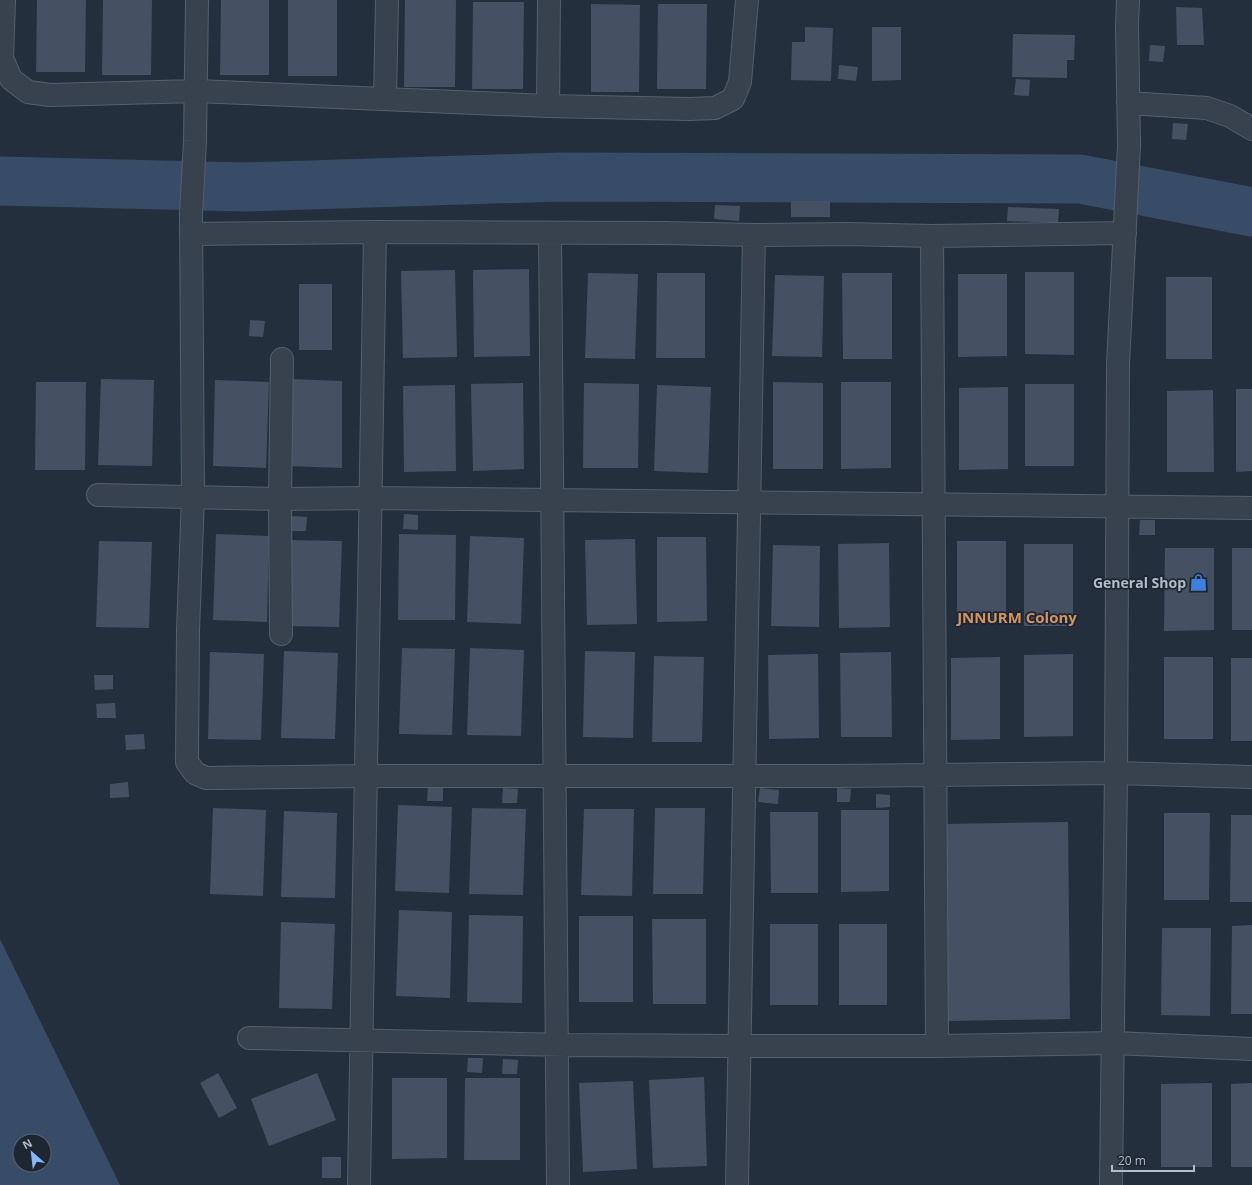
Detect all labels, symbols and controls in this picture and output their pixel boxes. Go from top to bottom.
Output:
shop icon: General Shop [1189,572,1209,592]
place label: General Shop [1093,573,1186,592]
district label: JNNURM Colony [955,607,1077,627]
north arrow [12,1133,52,1173]
text: N [20,1135,35,1152]
scale bar [1112,1147,1194,1173]
text: 20 m [1118,1152,1146,1169]

